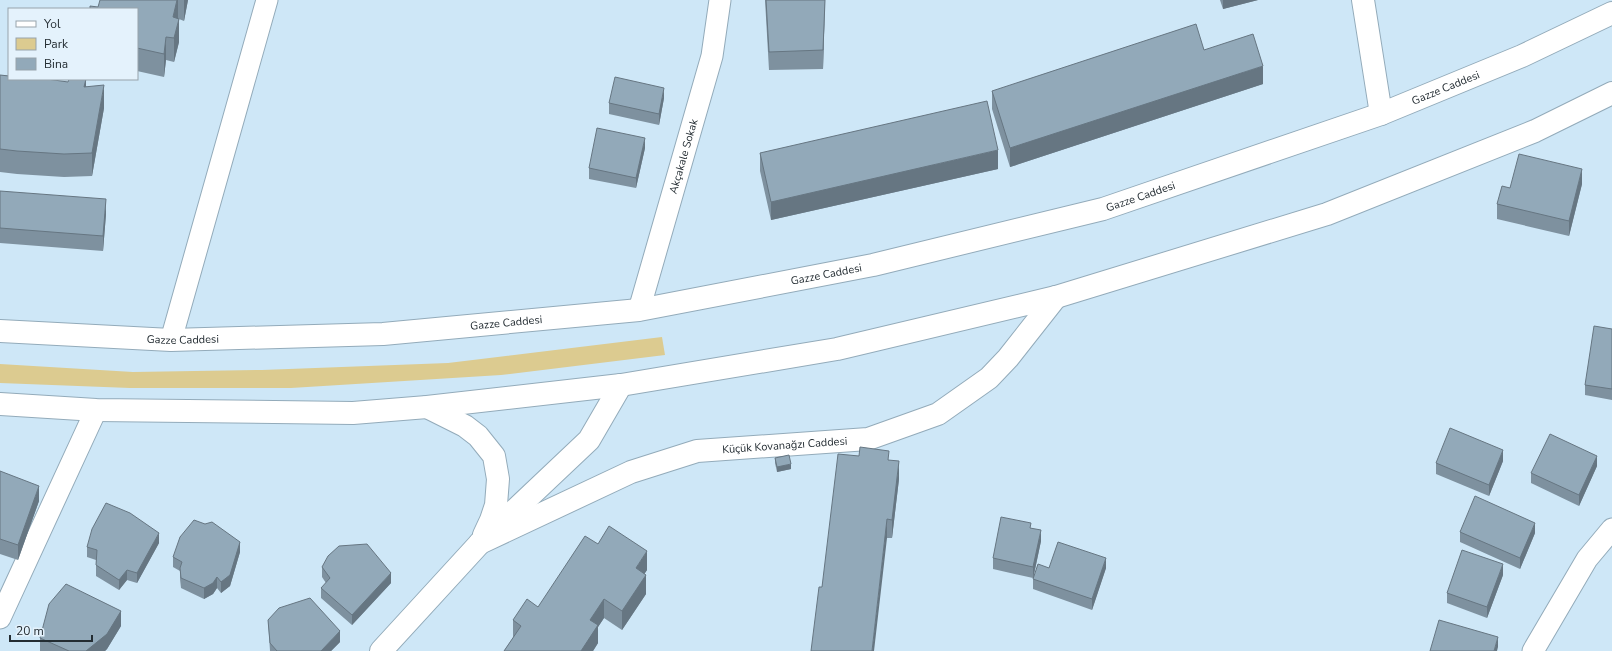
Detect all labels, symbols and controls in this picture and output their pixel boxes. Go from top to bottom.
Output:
legend [8,8,138,80]
text: Yol [43,16,61,32]
text: Park [44,36,69,52]
text: Bina [44,56,68,72]
street label: Gazze Caddesi [1409,67,1482,109]
street label: Akçakale Sokak [666,117,702,196]
street label: Gazze Caddesi [1104,178,1177,215]
street label: Gazze Caddesi [789,260,863,289]
street label: Gazze Caddesi [470,312,543,334]
street label: Gazze Caddesi [146,332,219,348]
street label: Küçük Kovanağzı Caddesi [722,433,848,457]
scale bar [10,617,92,643]
text: 20 m [16,623,44,639]

